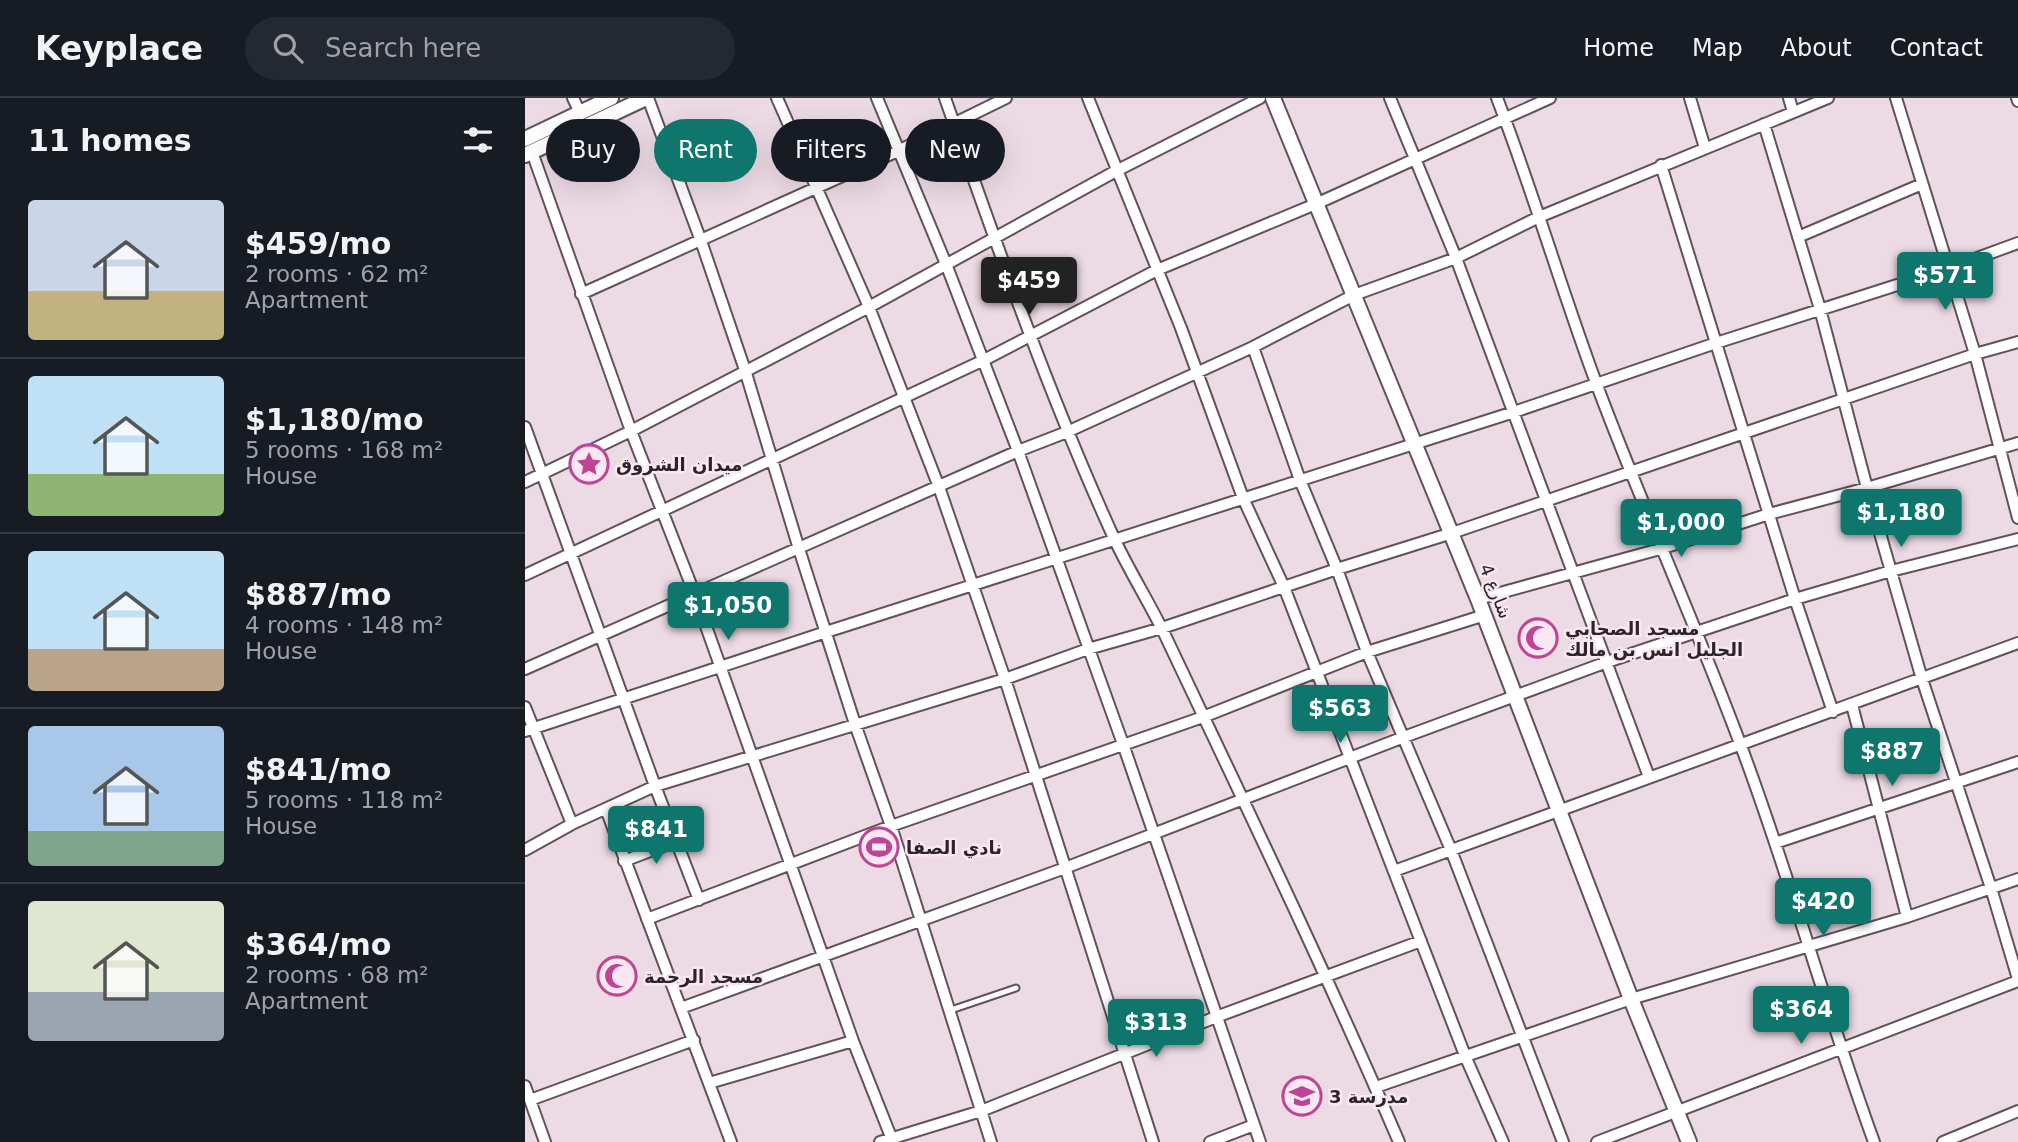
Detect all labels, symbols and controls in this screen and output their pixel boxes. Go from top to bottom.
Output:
search box [245,17,735,80]
text: Keyplace [35,29,203,68]
icon: search [269,29,307,67]
text: Search here [325,33,481,63]
text: Home [1583,34,1654,62]
text: Map [1692,34,1743,62]
text: About [1781,34,1852,62]
text: Contact [1890,34,1983,62]
chip: Buy [546,119,640,182]
chip: Rent [654,119,757,182]
chip: Filters [771,119,891,182]
chip: New [905,119,1005,182]
icon: filters [459,121,497,159]
text: 11 homes [28,123,192,158]
text: $459/mo [245,226,391,261]
icon: home [84,228,168,312]
pin: $571 [1904,252,1986,312]
pin: $459 [988,258,1070,317]
text: 2 rooms · 62 m² [245,261,429,287]
text: $571 [1913,262,1977,288]
text: $459 [997,267,1061,293]
text: Apartment [245,287,368,313]
text: $1,180/mo [245,402,424,437]
icon: home [84,404,168,488]
text: 5 rooms · 168 m² [245,437,443,463]
place icon: ميدان الشروق [568,443,610,485]
place label: ميدان الشروق [616,454,742,476]
text: House [245,463,317,489]
pin: $1,180 [1844,490,1958,549]
text: $1,180 [1857,499,1945,525]
pin: $1,000 [1624,500,1738,559]
text: $1,000 [1637,509,1725,535]
street label: شارع 4 [1475,561,1516,622]
text: $887/mo [245,577,391,612]
icon: home [84,579,168,663]
pin: $1,050 [671,582,785,642]
text: $1,050 [684,592,772,618]
text: 4 rooms · 148 m² [245,612,443,638]
mosque icon: مسجد الصحابي الجليل انس بن مالك [1517,617,1559,659]
place label: مسجد الصحابي الجليل انس بن مالك [1565,618,1743,661]
text: House [245,638,317,664]
pin: $563 [1299,686,1381,745]
text: $563 [1308,695,1372,721]
pin: $887 [1851,728,1933,788]
text: $887 [1860,738,1924,764]
text: $841/mo [245,752,391,787]
icon: home [84,754,168,838]
text: 5 rooms · 118 m² [245,787,443,813]
pin: $841 [615,806,697,866]
text: House [245,813,317,839]
text: $841 [624,816,688,842]
sports icon: نادي الصفا [858,826,900,868]
place label: نادي الصفا [906,837,1002,859]
pin: $420 [1782,878,1864,938]
text: $420 [1791,888,1855,914]
text: $364/mo [245,927,391,962]
icon: home [84,929,168,1013]
mosque icon: مسجد الرحمة [596,955,638,997]
text: 2 rooms · 68 m² [245,962,429,988]
place label: مسجد الرحمة [644,966,763,988]
pin: $364 [1760,986,1842,1046]
text: Apartment [245,988,368,1014]
text: $364 [1769,996,1833,1022]
pin: $313 [1115,1000,1197,1059]
text: $313 [1124,1009,1188,1035]
school or university icon: مدرسة 3 [1281,1075,1323,1117]
place label: مدرسة 3 [1329,1086,1408,1107]

